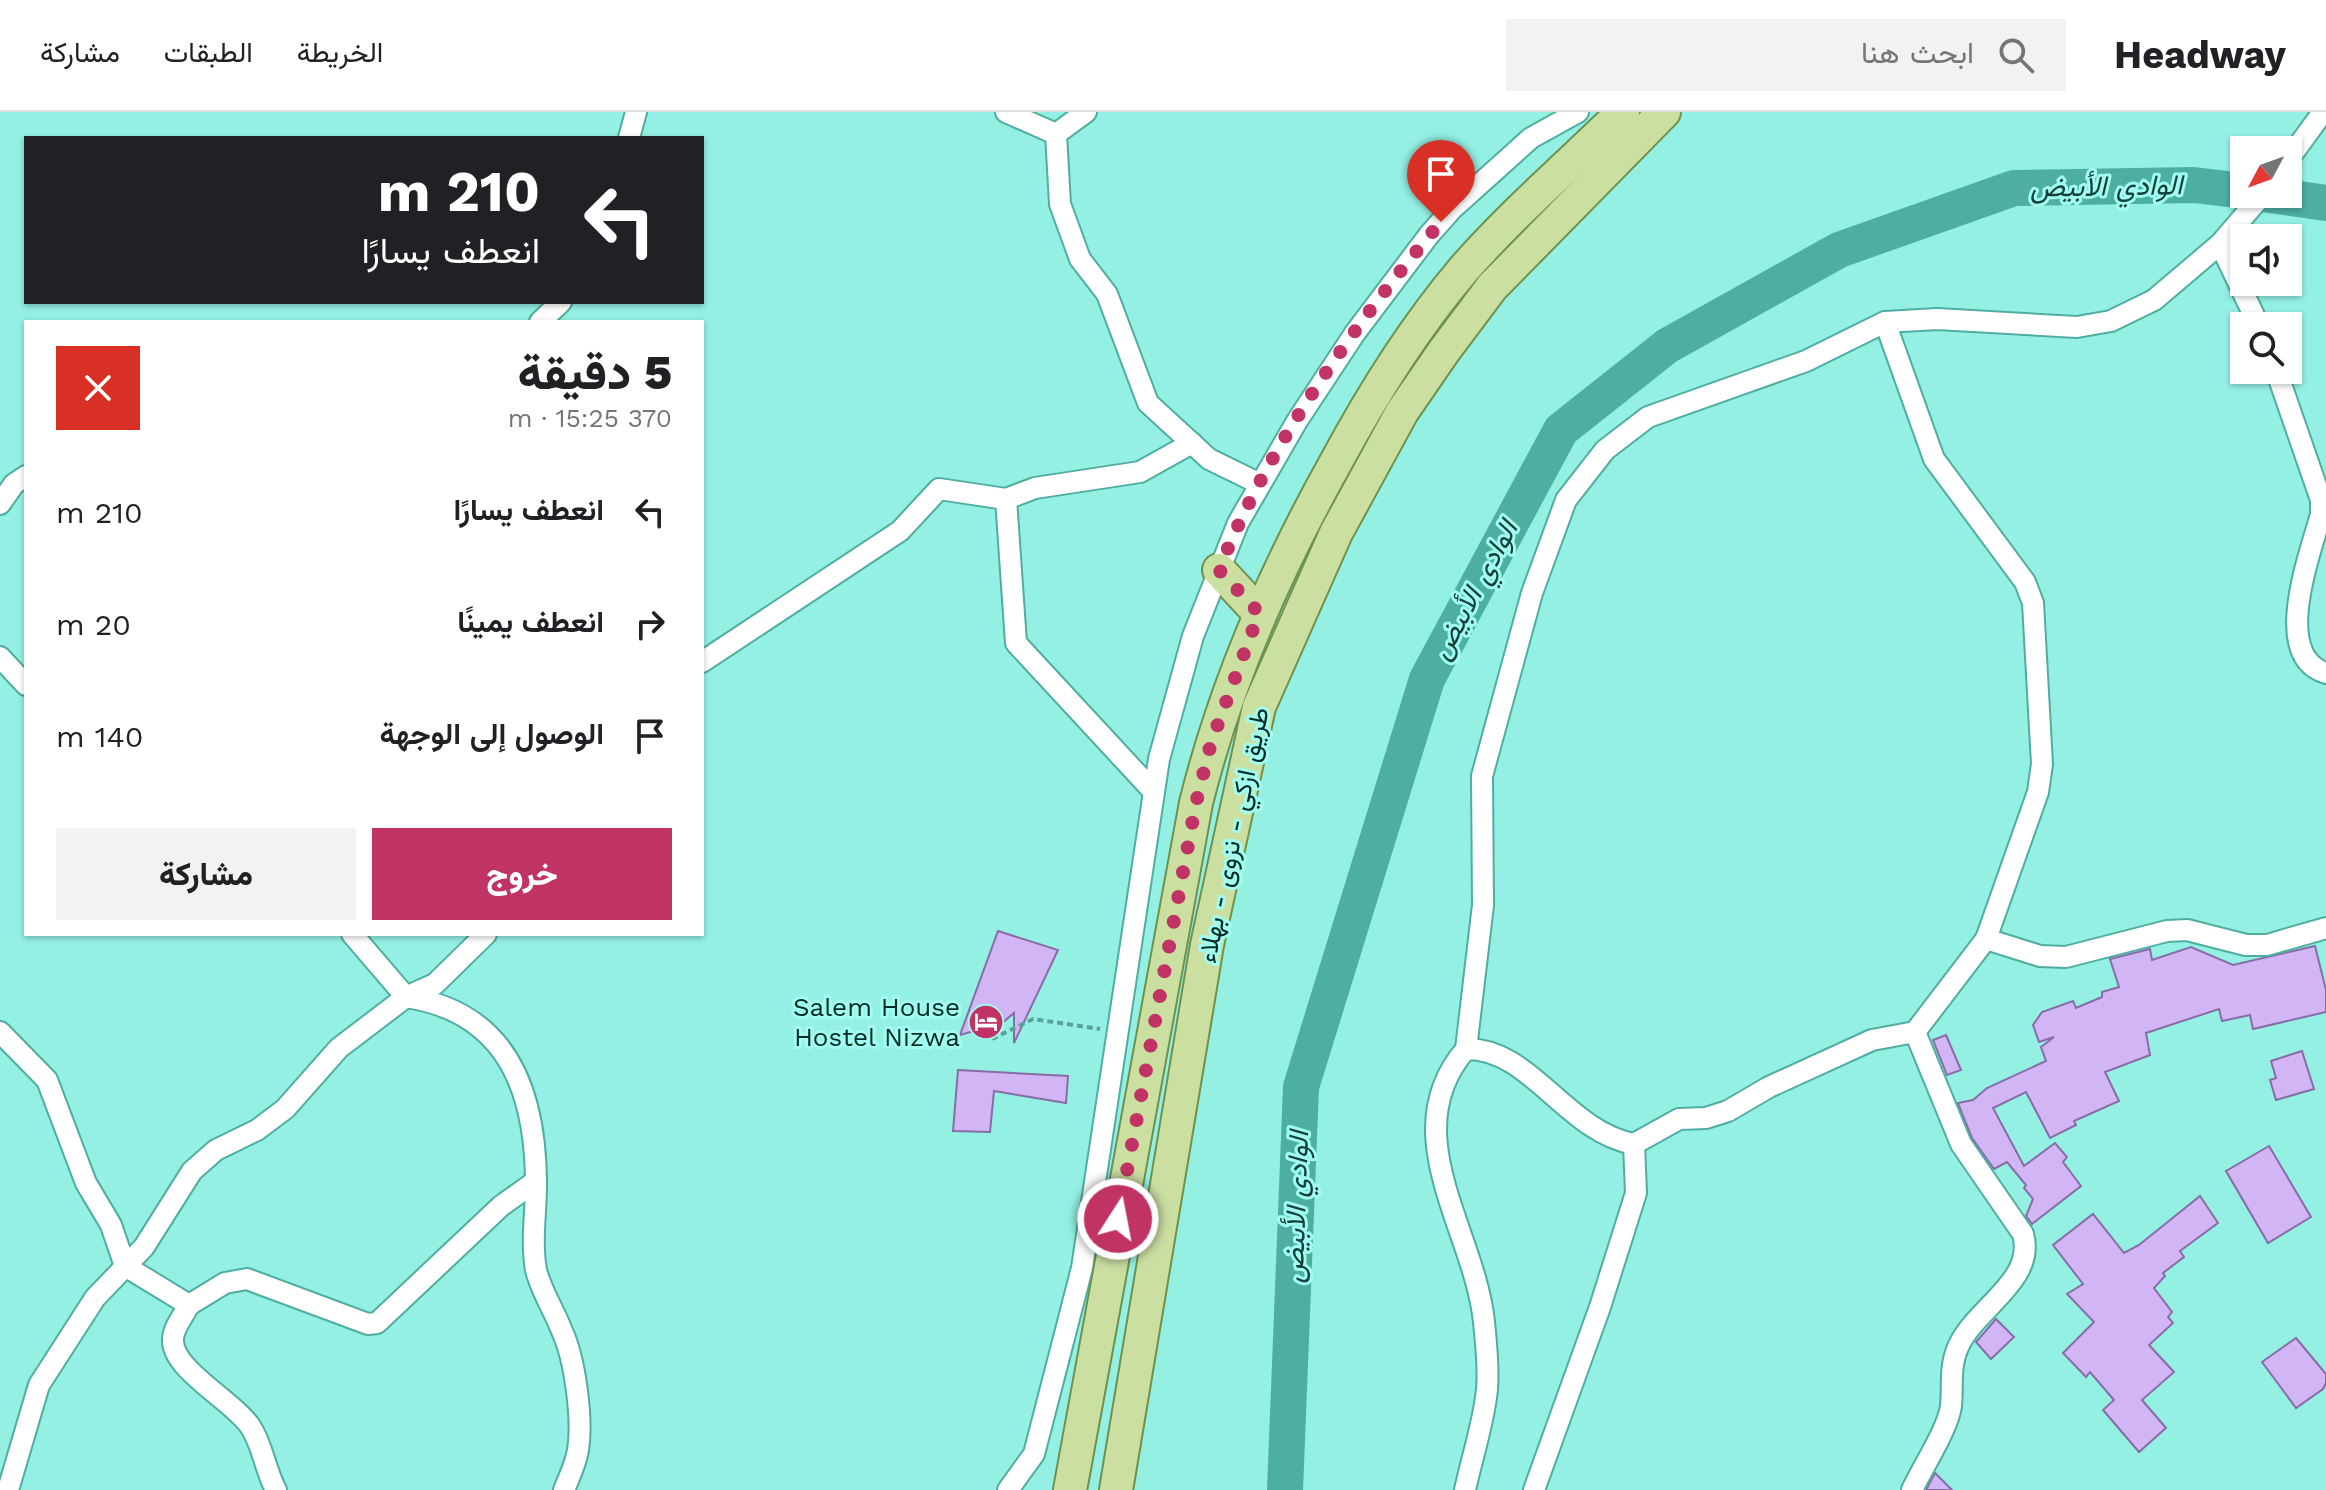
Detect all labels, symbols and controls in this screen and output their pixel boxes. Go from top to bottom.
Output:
search box [1506,19,2066,91]
icon: search [1994,33,2038,77]
text: Headway [2114,33,2286,77]
text: ابحث هنا [1861,35,1974,70]
text: مشاركة [40,36,120,69]
text: الطبقات [164,36,253,69]
text: الخريطة [297,36,383,69]
north arrow [2230,136,2302,208]
map controls [2230,136,2302,384]
pin [1407,140,1475,222]
icon: arrive [1419,152,1463,196]
text: 210 m [378,159,540,225]
icon: left [568,168,672,272]
water label: الوادي الأبيض [2029,168,2186,210]
button: sound [2230,224,2302,296]
text: انعطف يسارًا [362,230,540,272]
button: search [2230,312,2302,384]
text: 5 دقيقة [518,344,672,401]
button: close [56,346,140,430]
text: 370 m · 15:25 [508,403,672,433]
icon: left [628,490,672,534]
text: انعطف يسارًا [453,492,604,527]
text: 210 m [56,495,143,530]
water label: الوادي الأبيض [1424,512,1531,668]
icon: right [628,602,672,646]
text: انعطف يمينًا [457,604,604,639]
text: 20 m [56,607,131,642]
street label: طريق ازكي - نزوى - بهلاء [1191,704,1281,967]
icon: arrive [628,714,672,758]
text: الوصول إلى الوجهة [379,716,604,751]
text: 140 m [56,719,144,754]
button: مشاركة [56,828,356,920]
button: خروج [372,828,672,920]
place label: Salem House Hostel Nizwa [793,992,960,1052]
hotel icon: Salem House Hostel Nizwa [967,1003,1005,1041]
water label: الوادي الأبيض [1277,1127,1321,1284]
position arrow [1076,1177,1160,1261]

